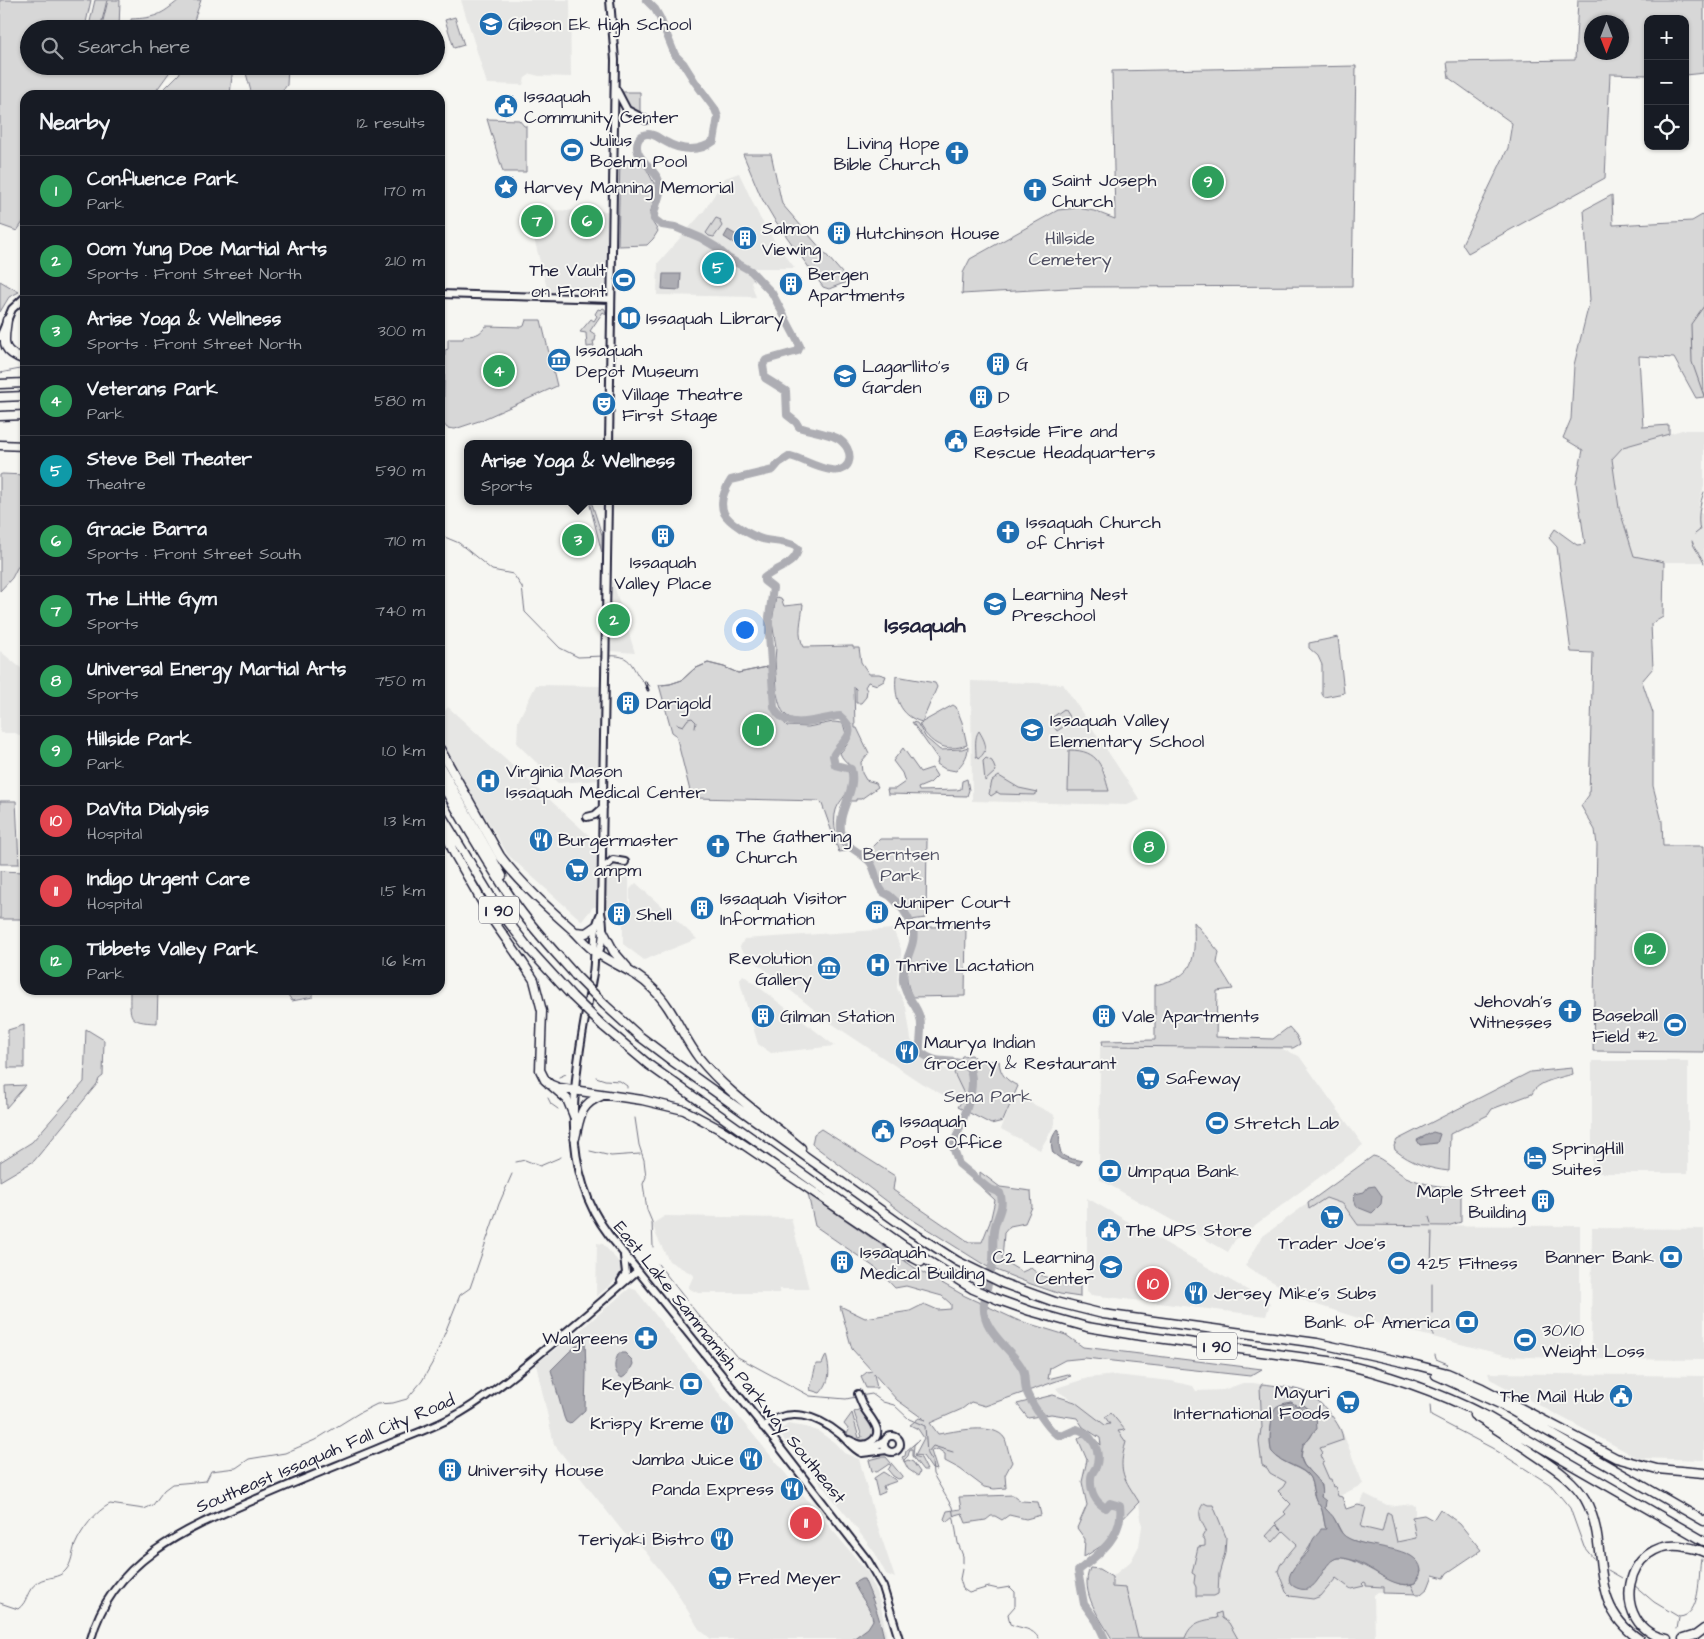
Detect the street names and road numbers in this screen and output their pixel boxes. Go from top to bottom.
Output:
road number: I 90 [479,896,519,924]
street label: East Lake Sammamish Parkway Southeast [607,1216,852,1510]
road number: I 90 [1197,1332,1237,1360]
street label: Southeast Issaquah Fall City Road [192,1388,459,1520]

